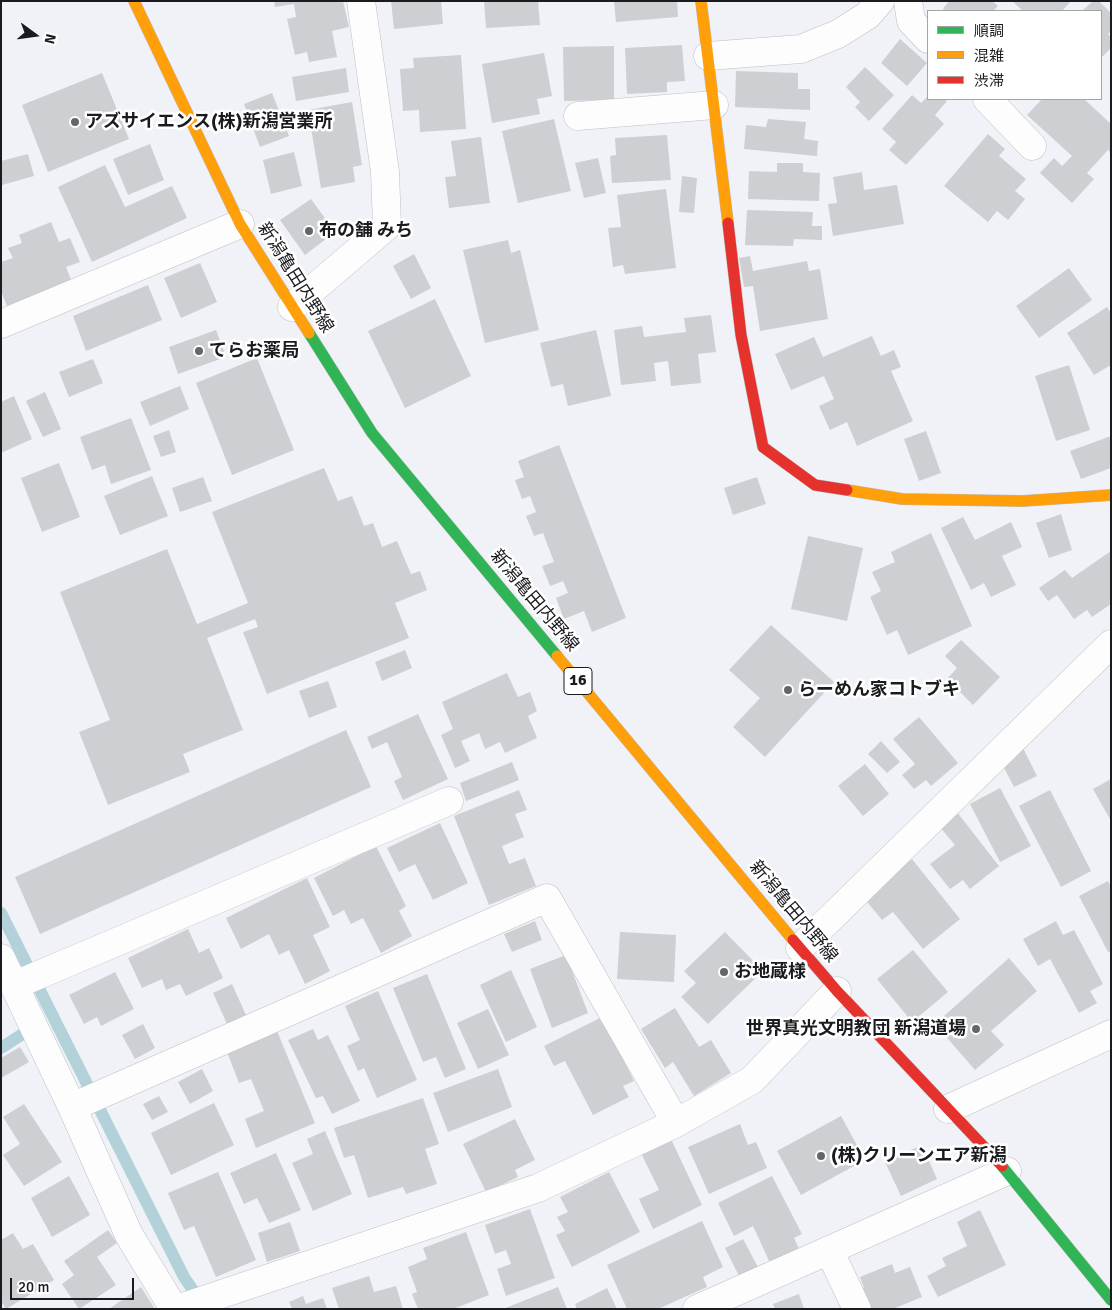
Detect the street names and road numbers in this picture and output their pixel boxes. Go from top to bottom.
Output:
street label: 新潟亀田内野線 [252,219,338,337]
street label: 新潟亀田内野線 [485,546,583,656]
road number: 16 [564,668,592,694]
street label: 新潟亀田内野線 [744,857,842,967]

